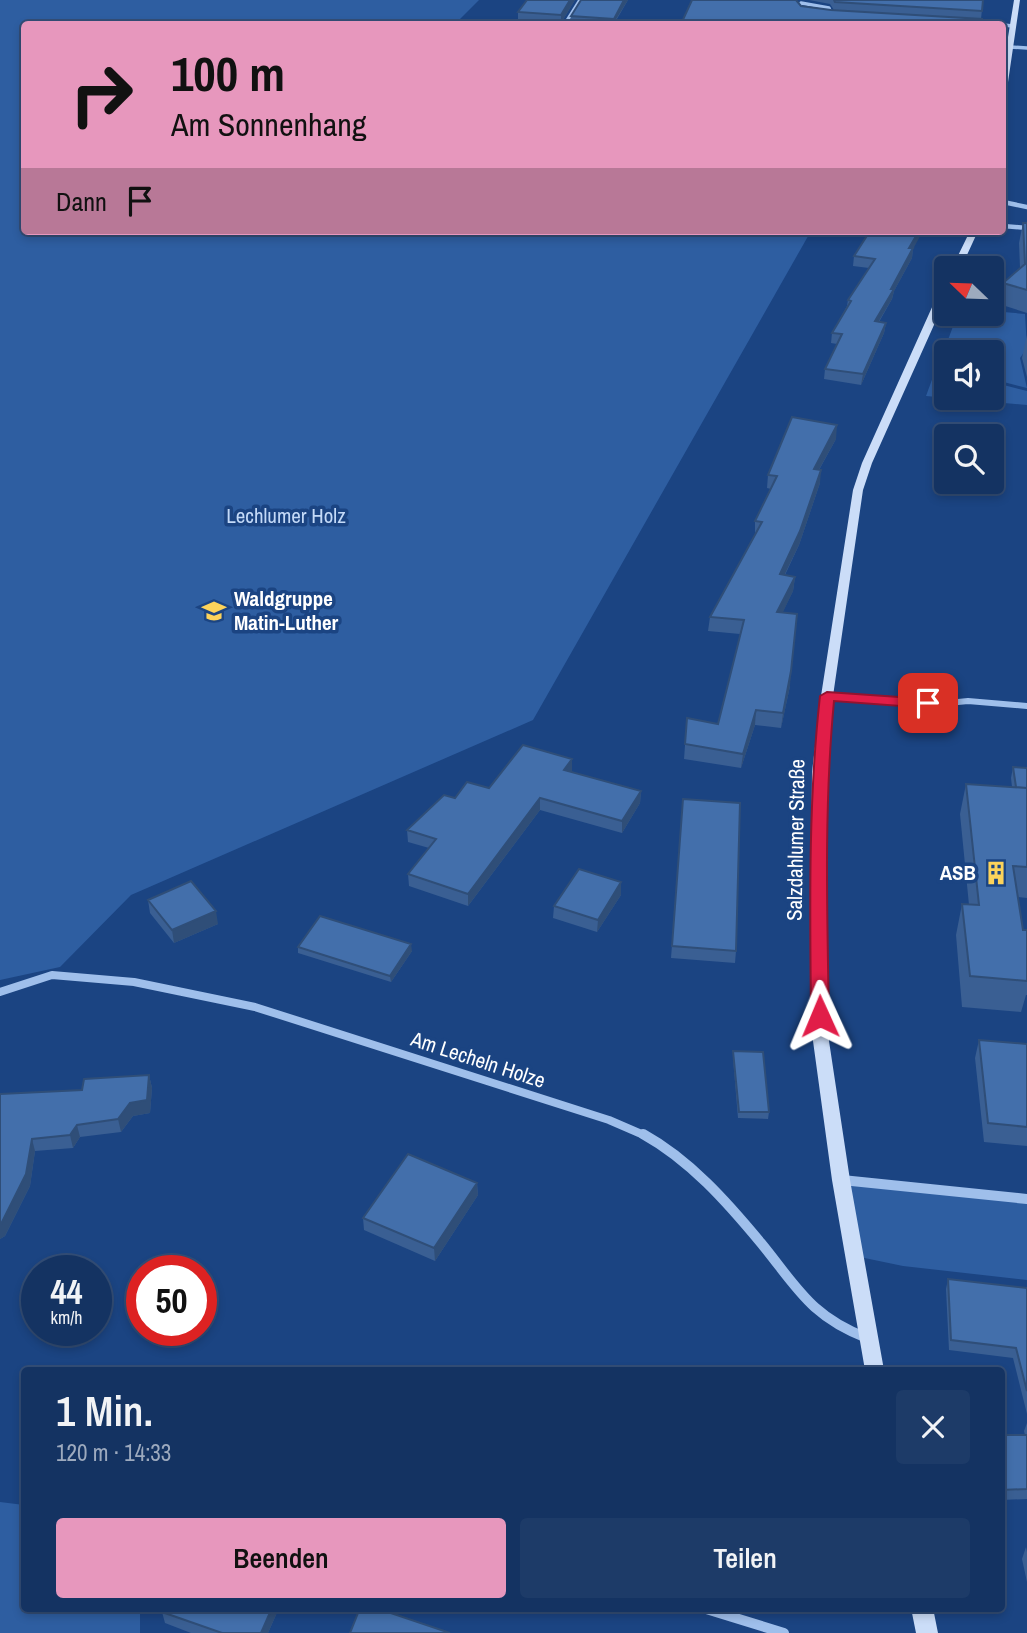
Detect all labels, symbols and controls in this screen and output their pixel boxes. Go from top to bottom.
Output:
text: 100 m [171,40,285,106]
icon: right [56,49,147,140]
text: Am Sonnenhang [171,103,367,146]
icon: arrive [121,182,159,220]
text: Dann [56,184,107,219]
north arrow [934,256,1004,326]
map controls [934,256,1004,494]
button: sound [934,340,1004,410]
button: search [934,424,1004,494]
park label: Lechlumer Holz [226,501,346,530]
place label: Waldgruppe Matin-Luther [234,584,339,637]
school or university icon: Waldgruppe Matin-Luther [200,597,228,625]
pin [898,673,958,733]
icon: arrive [909,684,947,722]
street label: Salzdahlumer Straße [780,759,811,921]
place label: ASB [940,858,976,887]
building icon: ASB [982,859,1010,887]
position arrow [783,979,857,1053]
street label: Am Lecheln Holze [406,1024,549,1095]
speed limit sign: 50 [126,1255,217,1346]
text: 44 [51,1268,82,1315]
text: km/h [51,1305,83,1330]
text: 1 Min. [56,1383,153,1439]
button: close [896,1390,970,1464]
text: 120 m · 14:33 [56,1437,171,1468]
button: Beenden [56,1518,506,1598]
button: Teilen [520,1518,970,1598]

